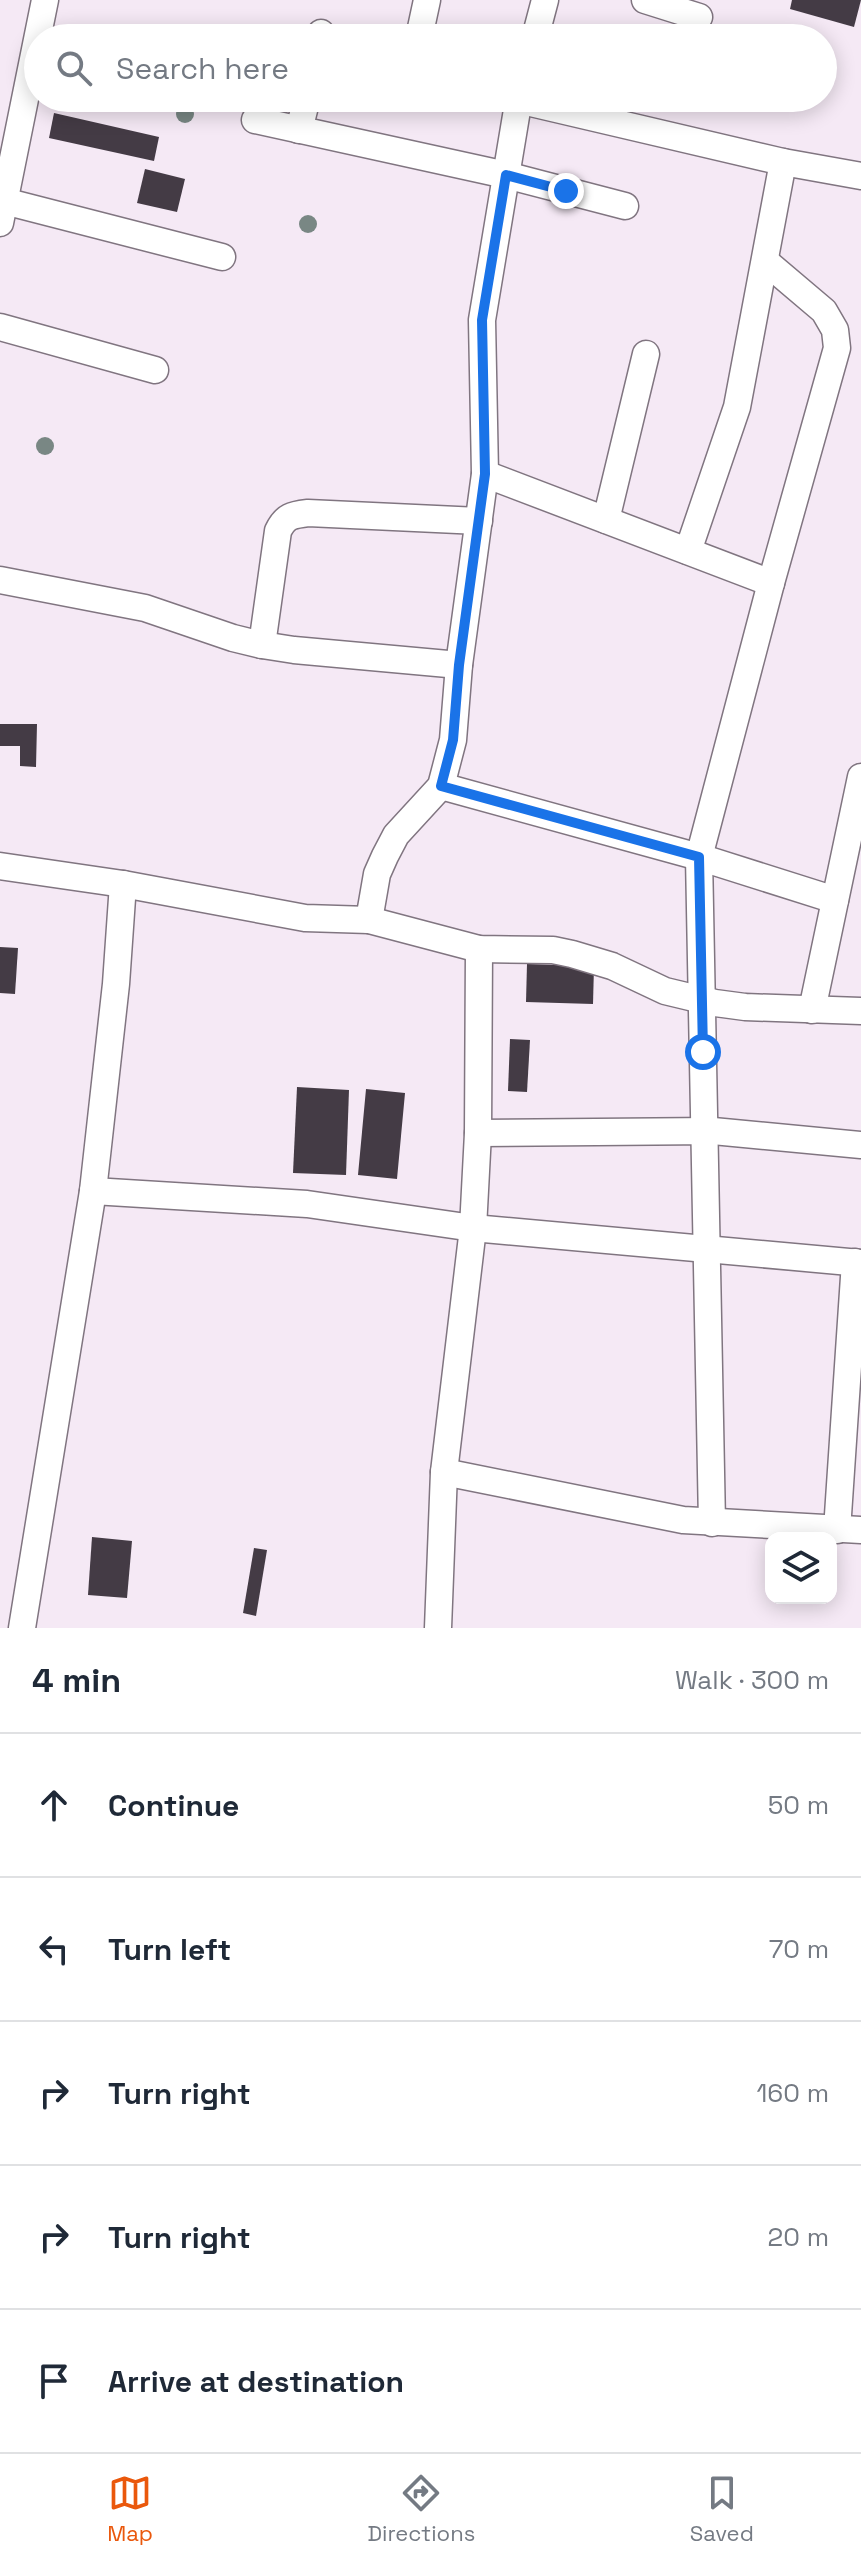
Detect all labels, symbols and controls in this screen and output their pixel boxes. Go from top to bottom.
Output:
search box [24,24,837,112]
icon: search [52,46,96,90]
text: Search here [116,49,289,88]
route end [548,173,584,209]
route start [685,1034,721,1070]
map controls [765,1532,837,1604]
button: layers [765,1532,837,1604]
text: 4 min [32,1659,121,1702]
text: Walk · 300 m [675,1663,829,1697]
icon: ahead [32,1783,76,1827]
text: Continue [108,1786,239,1825]
text: 50 m [768,1788,829,1822]
icon: left [32,1927,76,1971]
text: Turn left [108,1930,231,1969]
text: 70 m [769,1932,829,1966]
icon: right [32,2071,76,2115]
text: Turn right [108,2074,251,2113]
text: 160 m [757,2076,829,2110]
icon: right [32,2215,76,2259]
text: Turn right [108,2218,251,2257]
text: 20 m [768,2220,829,2254]
icon: arrive [32,2359,76,2403]
text: Arrive at destination [108,2362,404,2401]
tab: Map [107,2471,153,2547]
tab: Directions [367,2471,475,2547]
tab: Saved [690,2471,754,2547]

